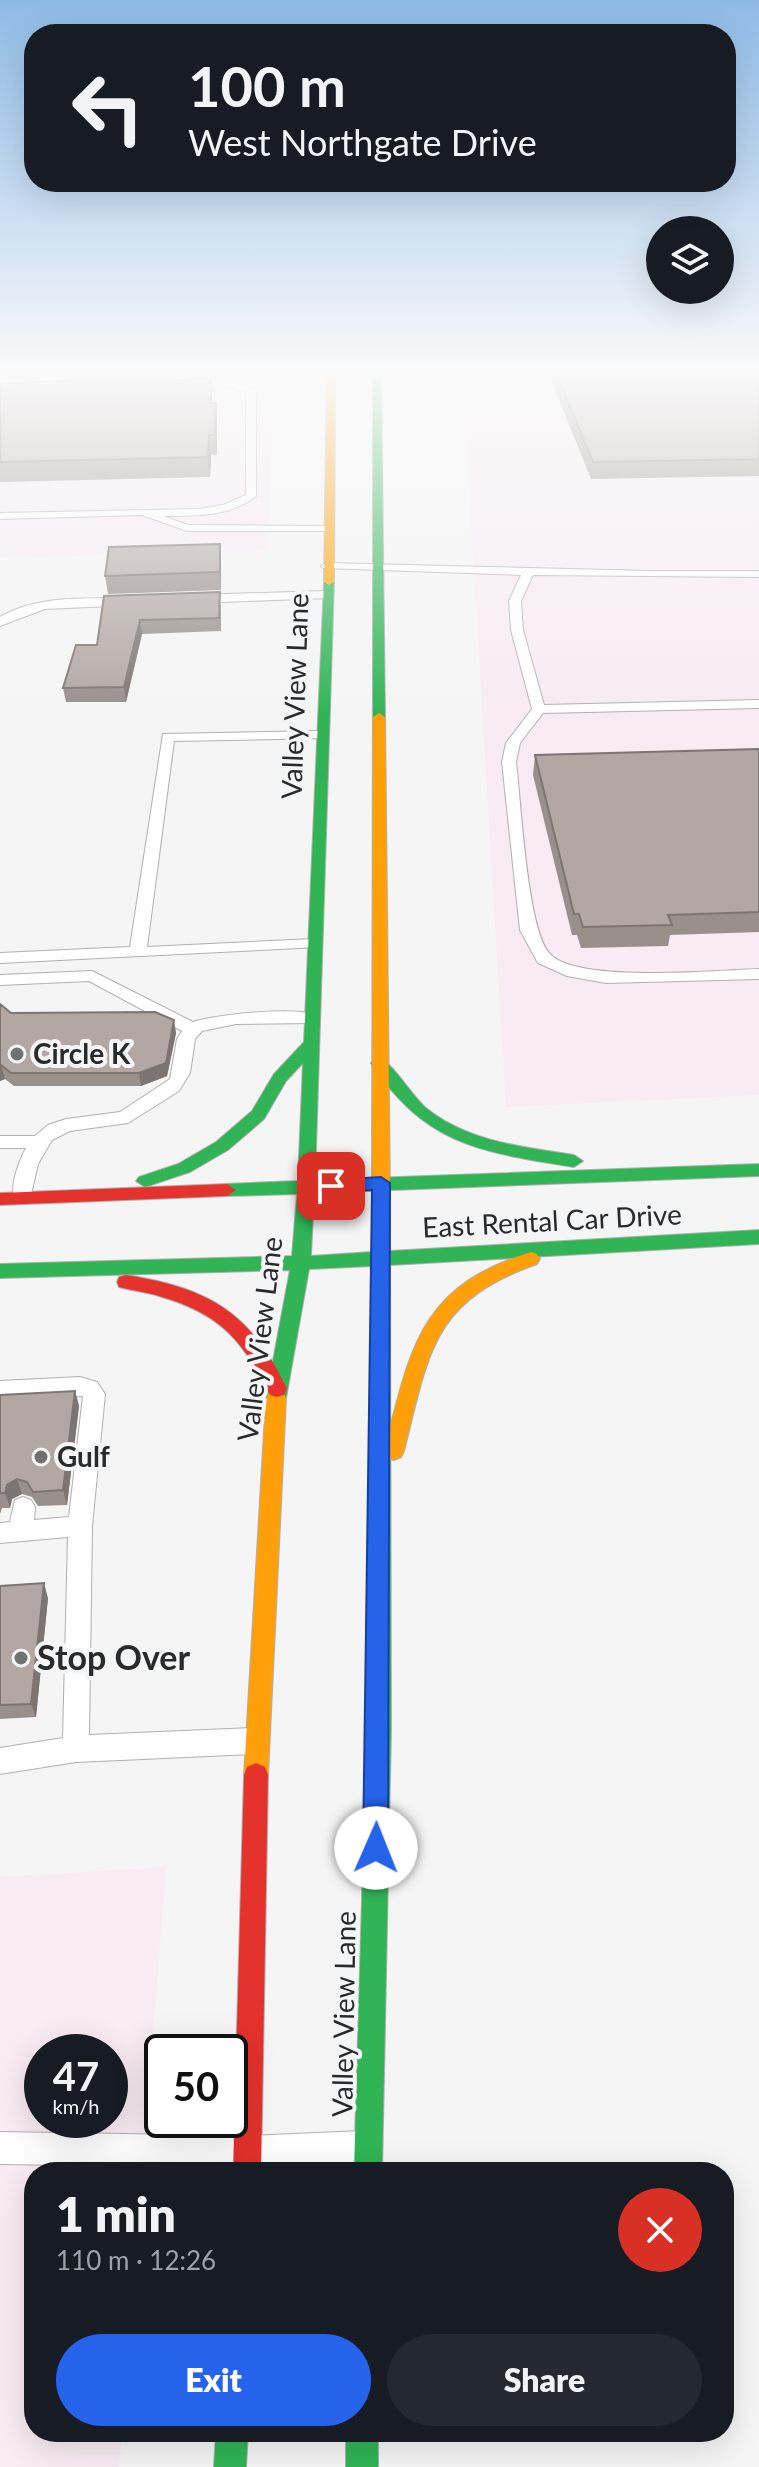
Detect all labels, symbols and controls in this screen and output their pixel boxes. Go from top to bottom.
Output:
text: 100 m [188,52,346,119]
icon: left [56,56,160,160]
text: West Northgate Drive [188,120,537,164]
map controls [646,216,734,304]
button: layers [646,216,734,304]
street label: Valley View Lane [273,592,315,799]
place label: Circle K [33,1036,131,1070]
marker: Circle K [8,1045,26,1063]
pin [297,1152,365,1220]
icon: arrive [309,1164,353,1208]
street label: East Rental Car Drive [421,1196,683,1244]
street label: Valley View Lane [230,1235,288,1443]
place label: Gulf [57,1439,110,1473]
marker: Gulf [32,1448,50,1466]
place label: Stop Over [37,1636,191,1677]
marker: Stop Over [12,1649,30,1667]
position arrow [334,1806,418,1890]
street label: Valley View Lane [324,1911,362,2117]
speed limit sign: 50 [144,2034,248,2138]
text: 47 [53,2052,99,2100]
text: km/h [53,2094,99,2118]
text: 1 min [56,2185,176,2242]
button: close [618,2188,702,2272]
text: 110 m · 12:26 [56,2244,216,2276]
button: Exit [56,2334,371,2426]
button: Share [387,2334,702,2426]

